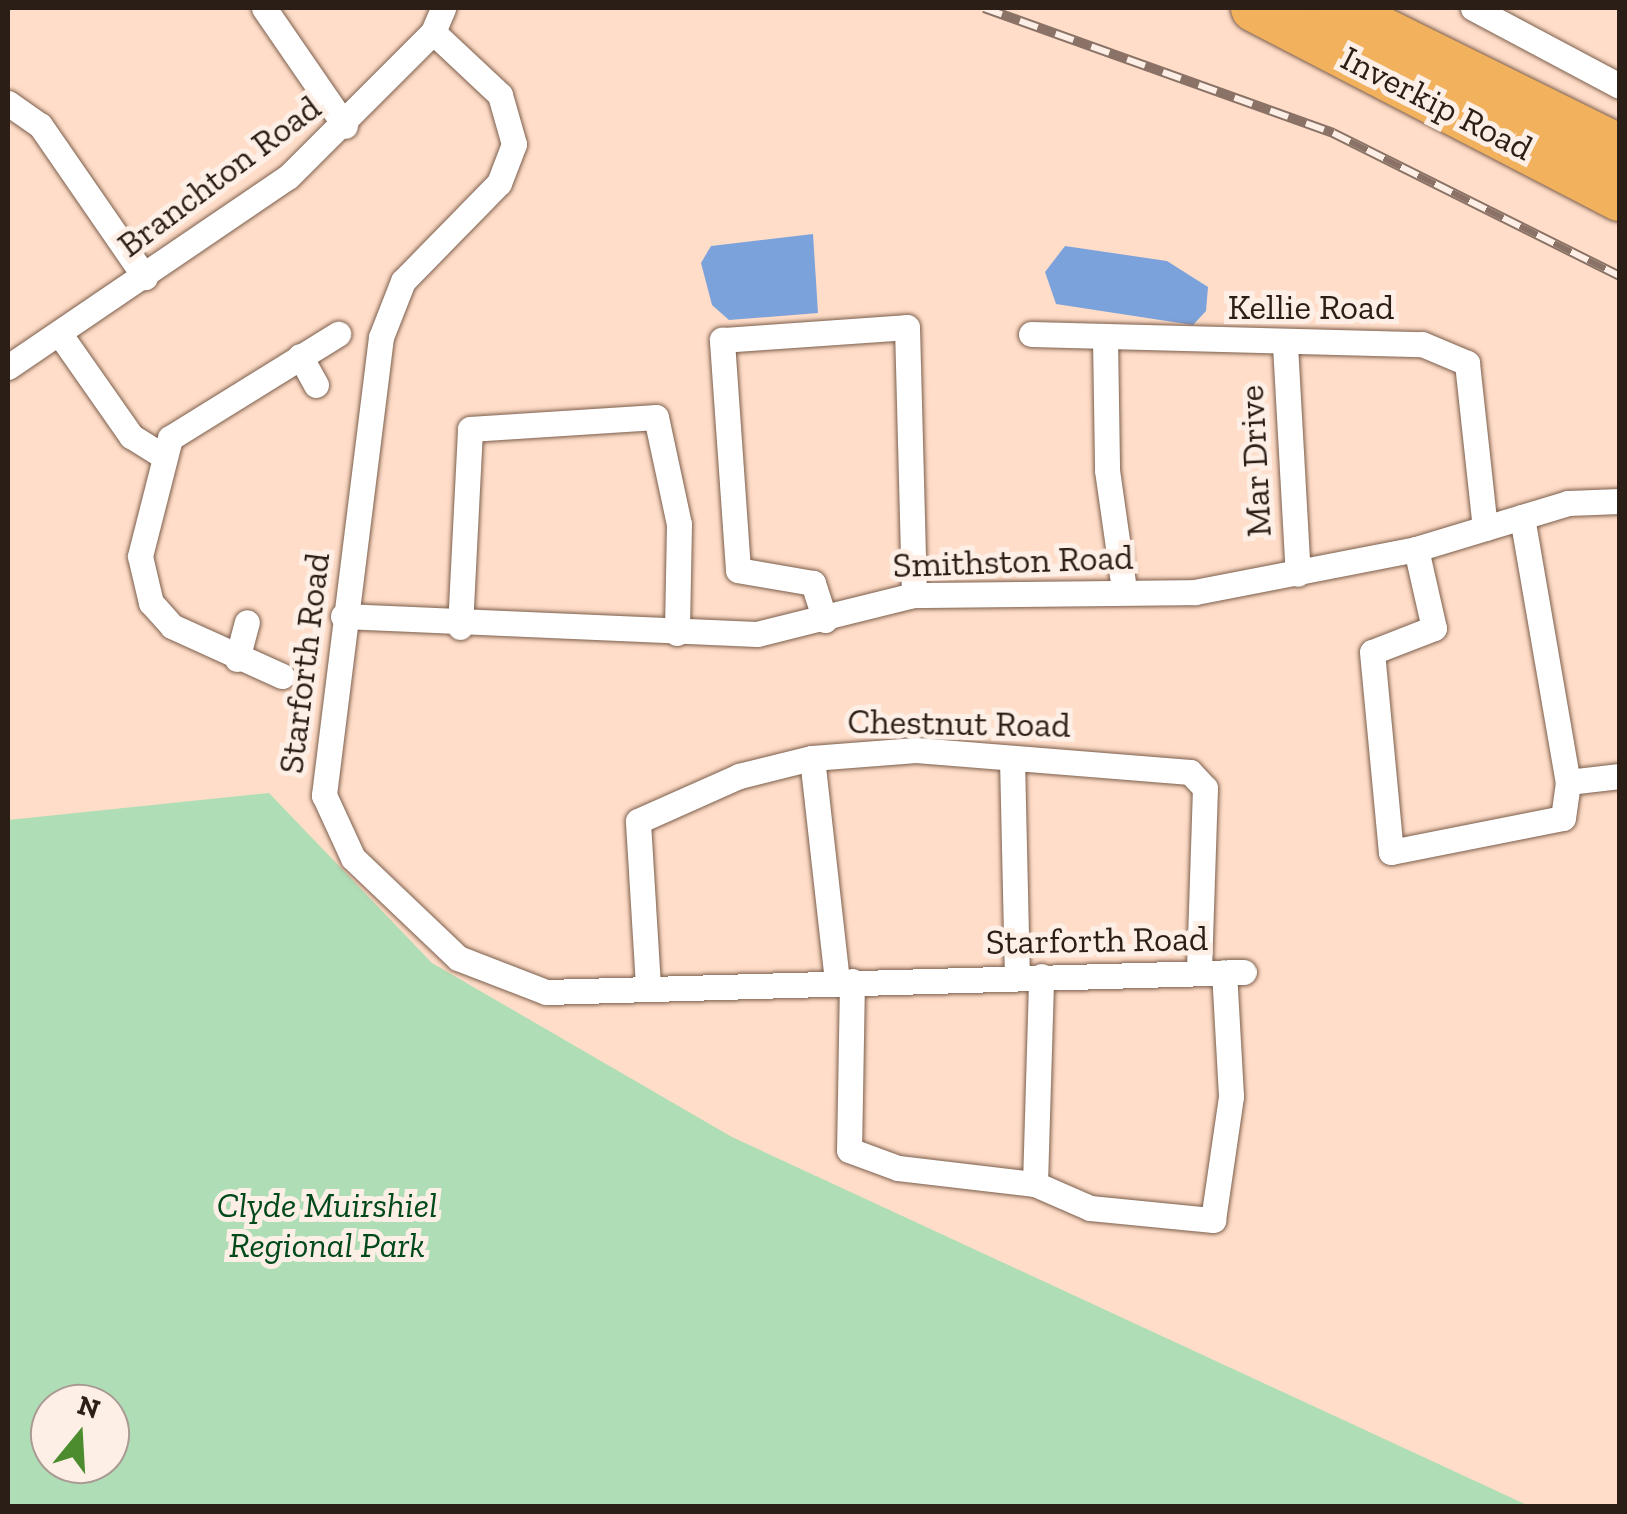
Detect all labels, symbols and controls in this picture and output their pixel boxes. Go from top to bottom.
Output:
street label: Inverkip Road [1334,37,1540,169]
street label: Branchton Road [109,86,329,266]
street label: Kellie Road [1228,286,1394,328]
street label: Mar Drive [1230,384,1280,538]
street label: Smithston Road [892,536,1134,586]
street label: Starforth Road [270,550,338,776]
street label: Chestnut Road [847,700,1071,746]
street label: Starforth Road [985,917,1209,963]
park label: Clyde Muirshiel Regional Park [217,1184,437,1266]
north arrow [30,1384,130,1484]
text: N [74,1388,104,1426]

